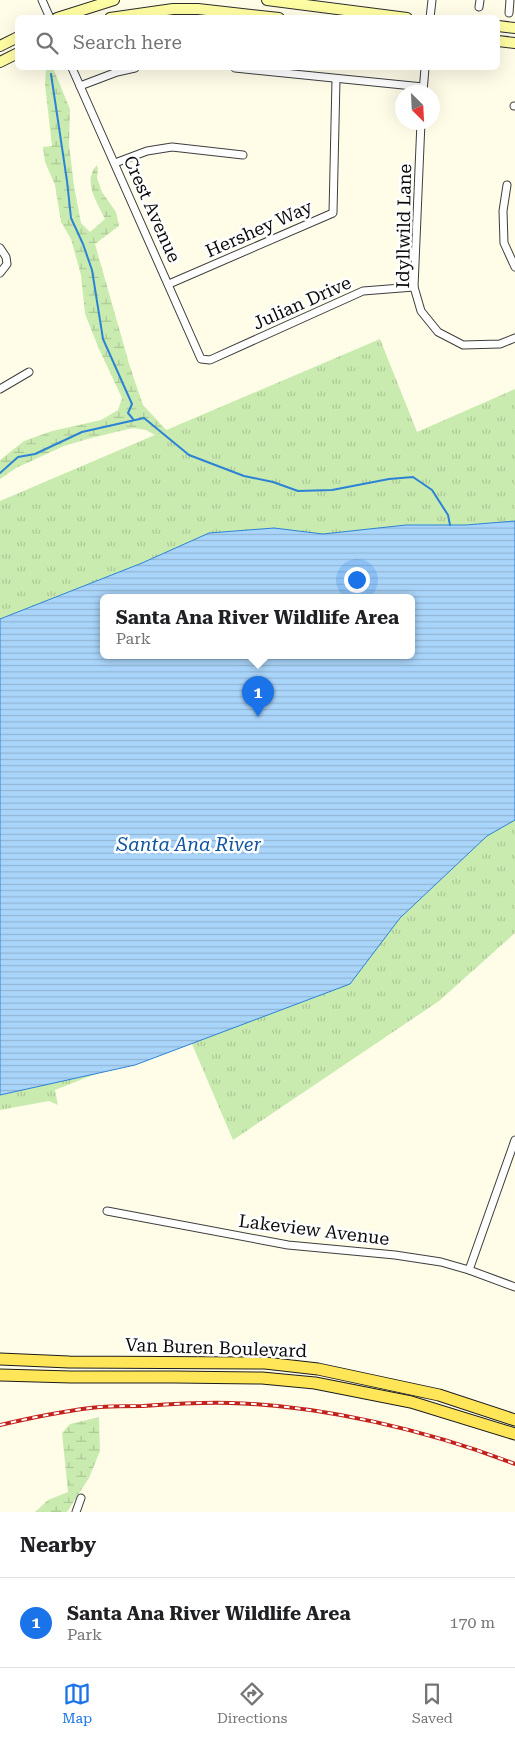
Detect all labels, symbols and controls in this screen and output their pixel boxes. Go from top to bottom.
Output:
search box [15,15,500,70]
icon: search [33,29,61,57]
text: Search here [73,31,182,54]
north arrow [395,85,440,130]
street label: Crest Avenue [120,152,185,265]
street label: Idyllwild Lane [392,163,415,289]
street label: Hershey Way [202,195,316,261]
street label: Julian Drive [249,271,354,334]
your location [344,567,370,593]
popup [100,594,415,659]
text: Santa Ana River Wildlife Area [116,606,399,629]
text: Park [116,629,151,648]
pin: 1 [242,676,274,717]
water label: Santa Ana River [116,833,261,856]
street label: Lakeview Avenue [238,1210,391,1249]
street label: Van Buren Boulevard [125,1334,308,1361]
text: Nearby [20,1533,96,1557]
text: Santa Ana River Wildlife Area [67,1602,351,1625]
text: 1 [32,1613,40,1632]
text: 170 m [449,1613,495,1632]
text: Park [67,1625,102,1644]
tab: Map [62,1680,92,1726]
tab: Directions [217,1680,287,1726]
tab: Saved [412,1680,453,1726]

